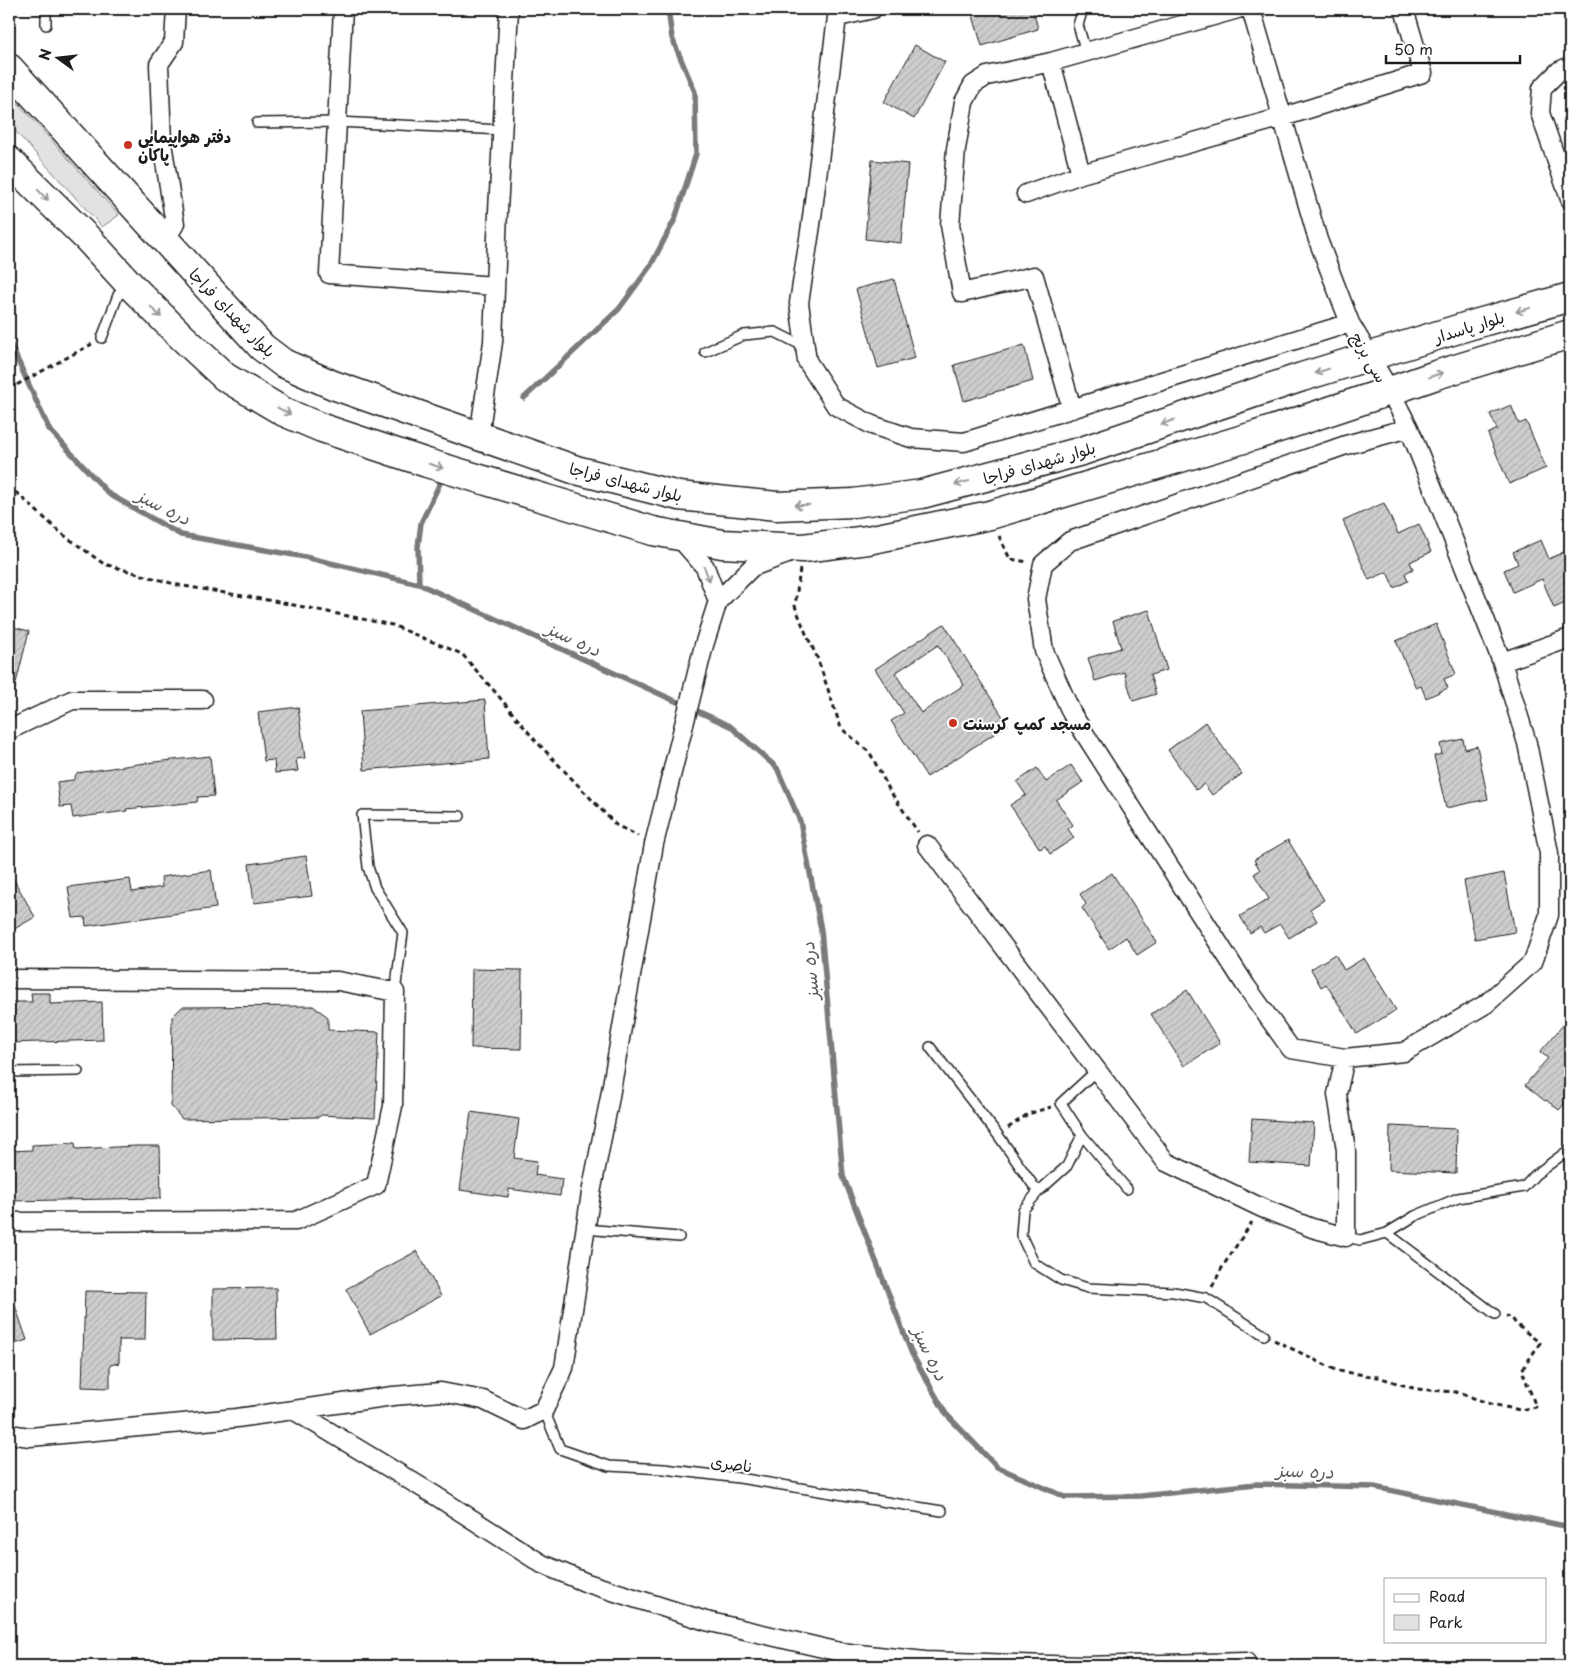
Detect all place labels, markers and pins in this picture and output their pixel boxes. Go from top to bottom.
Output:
place label: دفتر هواپیمایی پاکان [138,124,231,166]
marker: دفتر هواپیمایی پاکان [122,139,134,151]
place label: مسجد کمپ کرسنت [963,711,1091,735]
marker: مسجد کمپ کرسنت [947,717,959,729]

